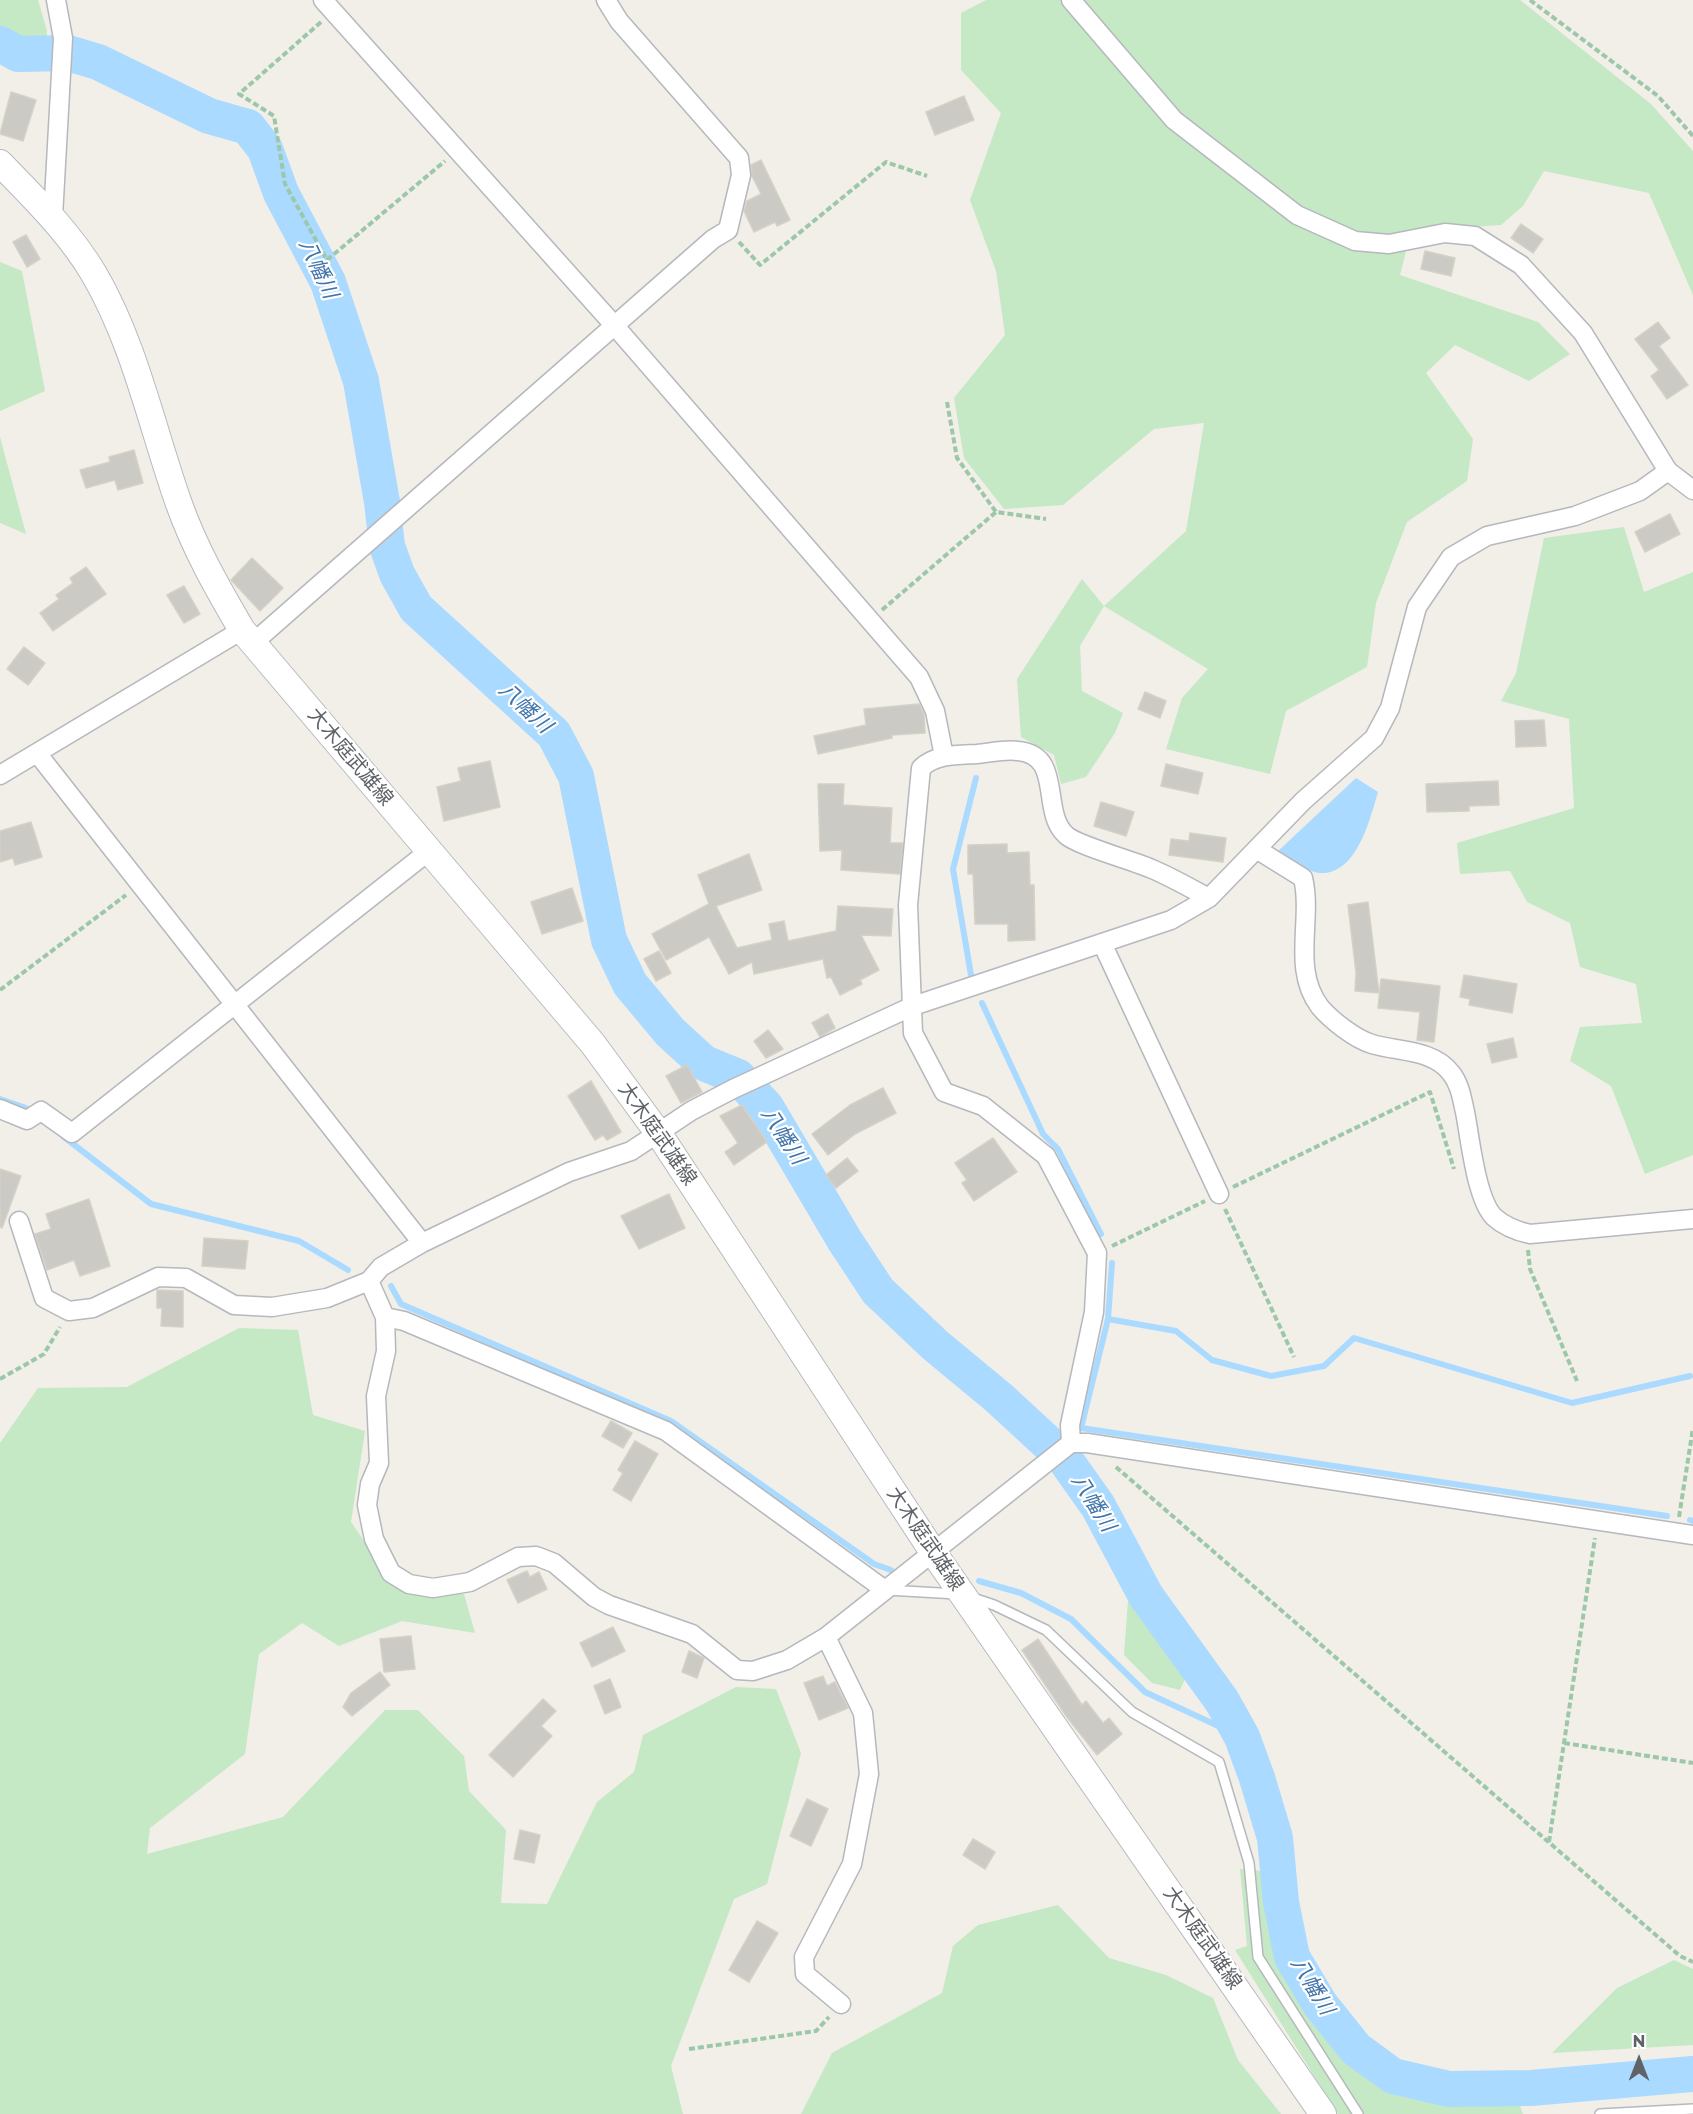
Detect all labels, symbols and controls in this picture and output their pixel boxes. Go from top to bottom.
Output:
water label: 八幡川 [293,235,343,303]
water label: 八幡川 [493,677,557,739]
street label: 大木庭武雄線 [302,703,398,811]
street label: 大木庭武雄線 [613,1078,701,1190]
water label: 八幡川 [755,1103,811,1169]
water label: 八幡川 [1066,1470,1120,1536]
street label: 大木庭武雄線 [882,1483,968,1595]
street label: 大木庭武雄線 [1158,1882,1246,1994]
water label: 八幡川 [1285,1953,1339,2019]
north arrow [1609,2030,1669,2090]
text: N [1633,2032,1645,2051]

